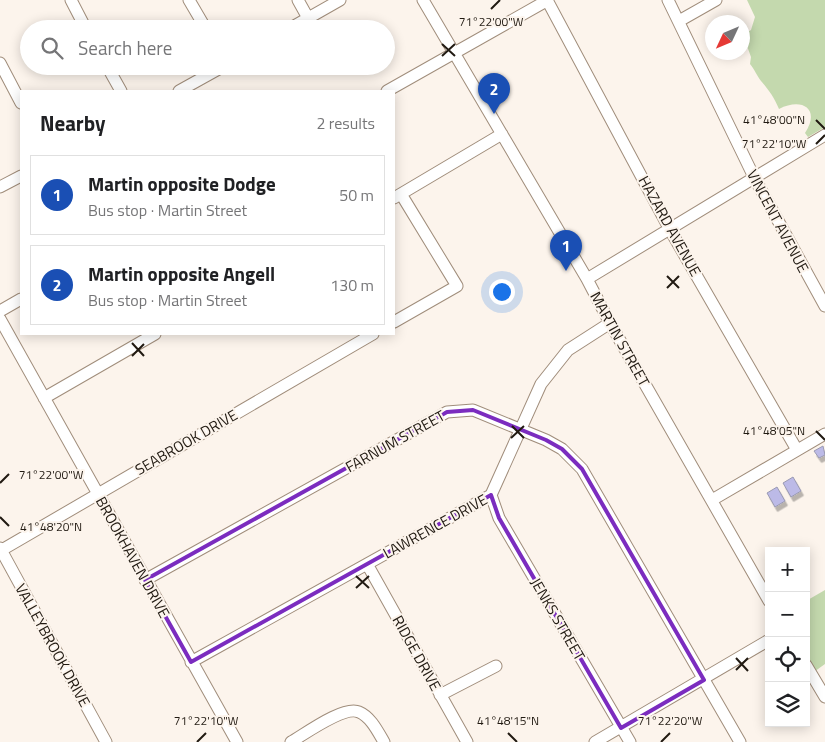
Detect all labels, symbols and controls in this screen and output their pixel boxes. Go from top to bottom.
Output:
text: 71°22'00"W [459,12,524,31]
north arrow [705,15,750,60]
search box [20,20,395,75]
text: Search here [78,33,172,62]
icon: search [38,34,66,62]
pin: 2 [478,73,510,114]
text: Nearby [40,107,105,139]
text: 41°48'00"N [743,110,805,129]
text: 2 results [316,111,375,135]
text: 71°22'10"W [742,134,807,153]
street label: VINCENT AVENUE [741,165,815,277]
text: Martin opposite Dodge [88,169,276,198]
street label: HAZARD AVENUE [633,171,707,281]
text: 1 [53,183,61,207]
text: 50 m [339,183,374,207]
text: Bus stop · Martin Street [88,198,247,222]
pin: 1 [550,230,582,271]
text: Martin opposite Angell [88,259,275,288]
text: 2 [53,273,61,297]
text: 130 m [330,273,374,297]
your location [489,279,515,305]
street label: MARTIN STREET [584,287,656,391]
text: Bus stop · Martin Street [88,288,247,312]
street label: SEABROOK DRIVE [130,403,242,481]
street label: FARNUM STREET [341,404,449,478]
text: 41°48'05"N [743,421,805,440]
text: 71°22'00"W [19,465,84,484]
street label: LAWRENCE DRIVE [379,488,491,564]
street label: BROOKHAVEN DRIVE [90,492,176,622]
text: 41°48'20"N [20,517,82,536]
map controls [765,547,810,727]
button: + [765,547,810,592]
street label: JENKS STREET [525,573,591,665]
street label: VALLEYBROOK DRIVE [10,579,96,711]
button: − [765,592,810,637]
street label: RIDGE DRIVE [387,611,447,695]
button: locate [765,637,810,682]
button: layers [765,682,810,727]
text: 71°22'10"W [174,711,239,730]
text: 41°48'15"N [477,711,539,730]
text: 71°22'20"W [638,711,703,730]

